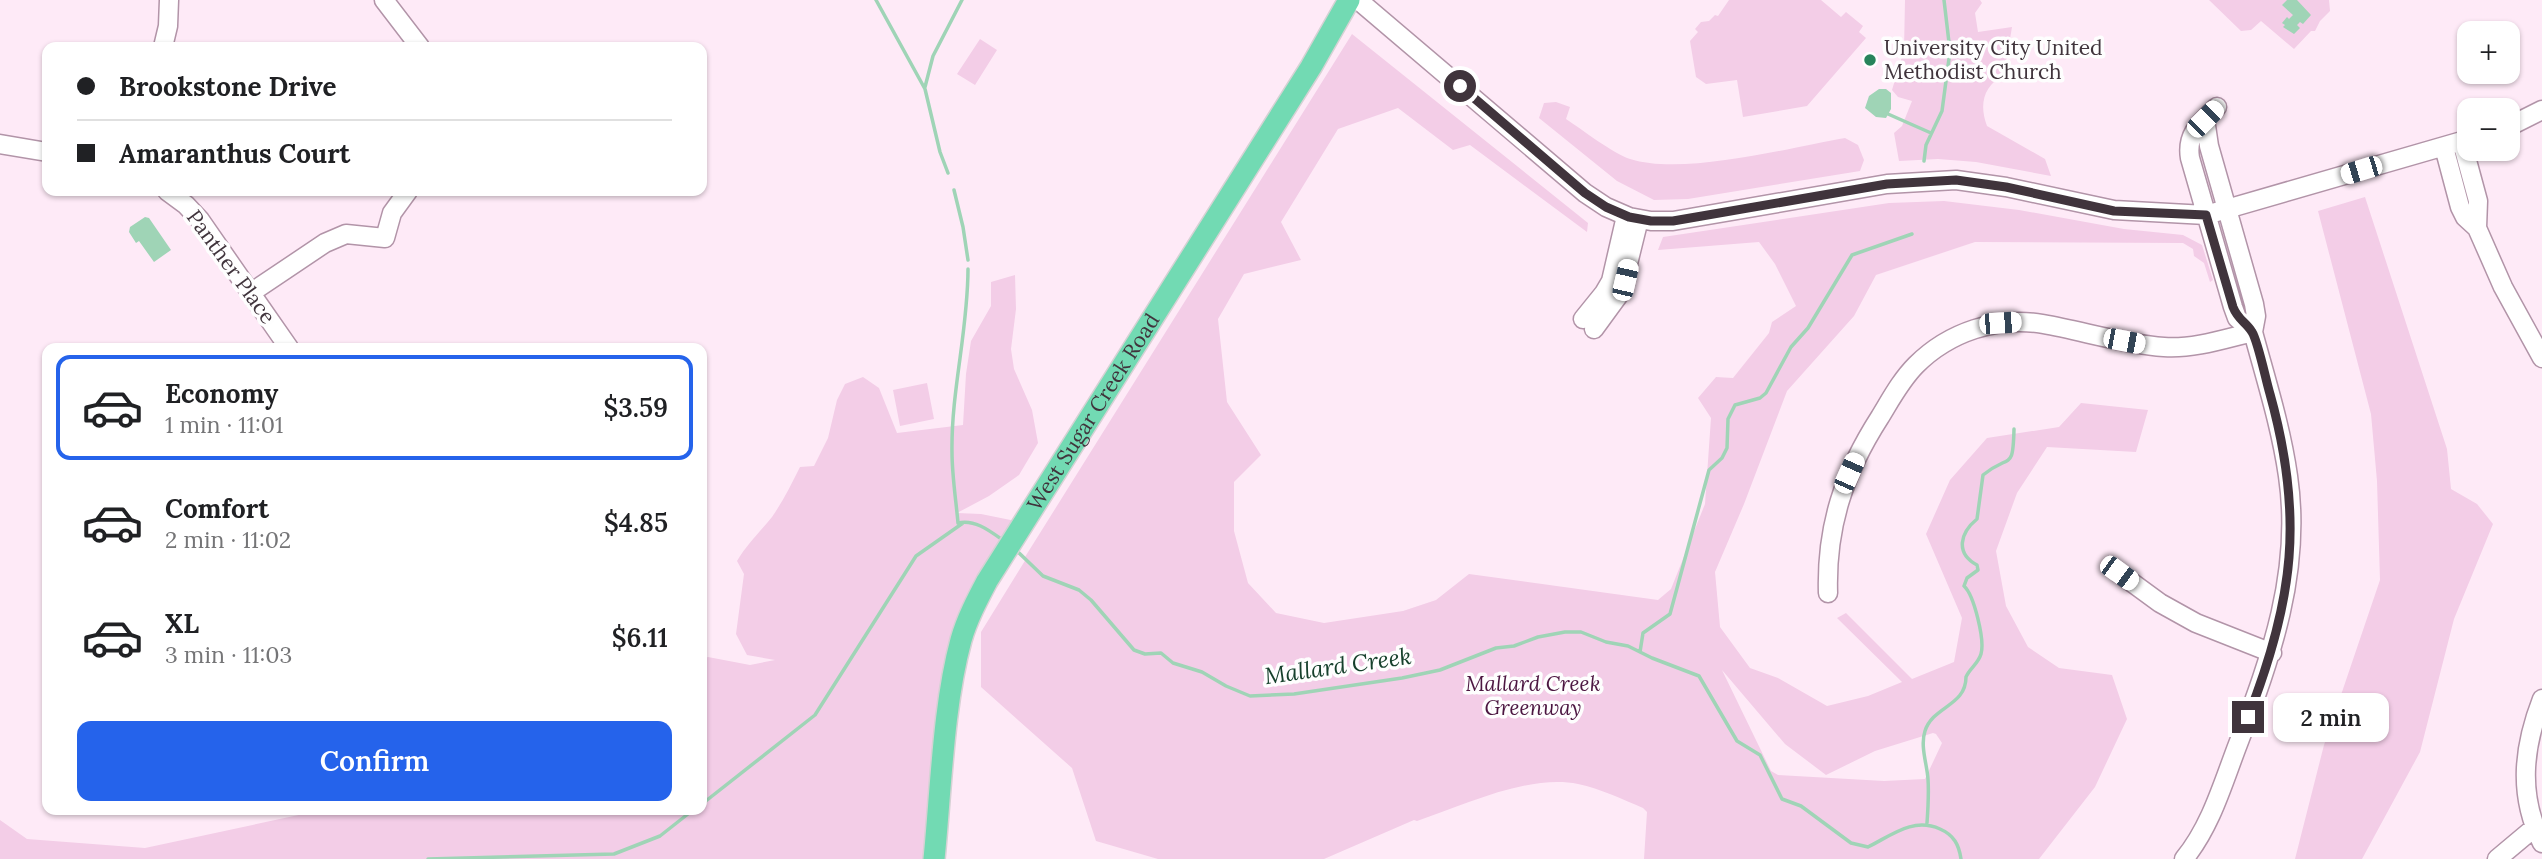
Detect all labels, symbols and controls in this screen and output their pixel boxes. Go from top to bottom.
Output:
map controls [2457,21,2520,161]
button: + [2457,21,2520,84]
place label: University City United Methodist Church [1884,34,2103,85]
marker: University City United Methodist Church [1862,52,1878,68]
text: Brookstone Drive [119,70,337,103]
route start [1444,70,1476,102]
car [2183,97,2228,141]
button: − [2457,98,2520,161]
text: Amaranthus Court [119,137,350,170]
car [2338,154,2385,186]
street label: Panther Place [181,204,282,329]
car [1611,257,1640,303]
street label: West Sugar Creek Road [1021,308,1165,516]
car [1979,311,2022,335]
car [2102,327,2147,355]
icon: car [81,376,144,439]
text: Economy [165,377,278,410]
text: $3.59 [603,391,668,424]
text: 1 min · 11:01 [165,410,283,439]
car [1831,450,1868,496]
icon: car [81,491,144,554]
text: Comfort [165,492,269,525]
text: $4.85 [604,506,668,539]
text: 2 min · 11:02 [165,525,291,554]
car [2096,552,2143,594]
icon: car [81,606,144,669]
text: XL [165,607,199,640]
text: $6.11 [612,621,668,654]
text: 3 min · 11:03 [165,640,292,669]
water label: Mallard Creek [1263,641,1413,690]
park label: Mallard Creek Greenway [1465,670,1601,721]
callout: 2 min [2272,692,2388,742]
route end [2232,701,2264,733]
text: 2 min [2301,703,2361,732]
button: Confirm [77,721,672,801]

